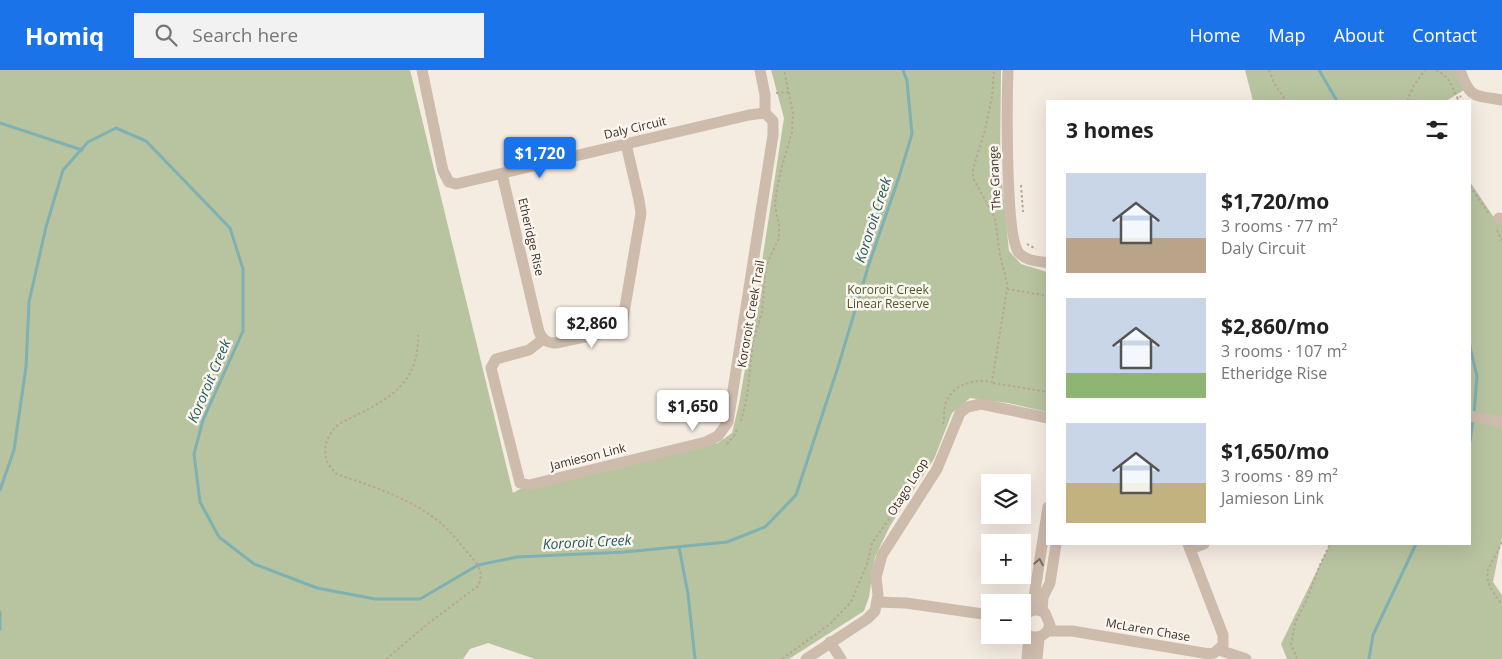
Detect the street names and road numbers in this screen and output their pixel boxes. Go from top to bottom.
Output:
street label: Daly Circuit [602,112,668,143]
street label: The Grange [984,145,1005,211]
street label: Etheridge Rise [514,196,549,278]
street label: Kororoit Creek Trail [733,259,768,369]
street label: Jamieson Link [547,439,628,474]
street label: Otago Loop [883,455,932,519]
street label: McLaren Chase [1104,614,1192,645]

